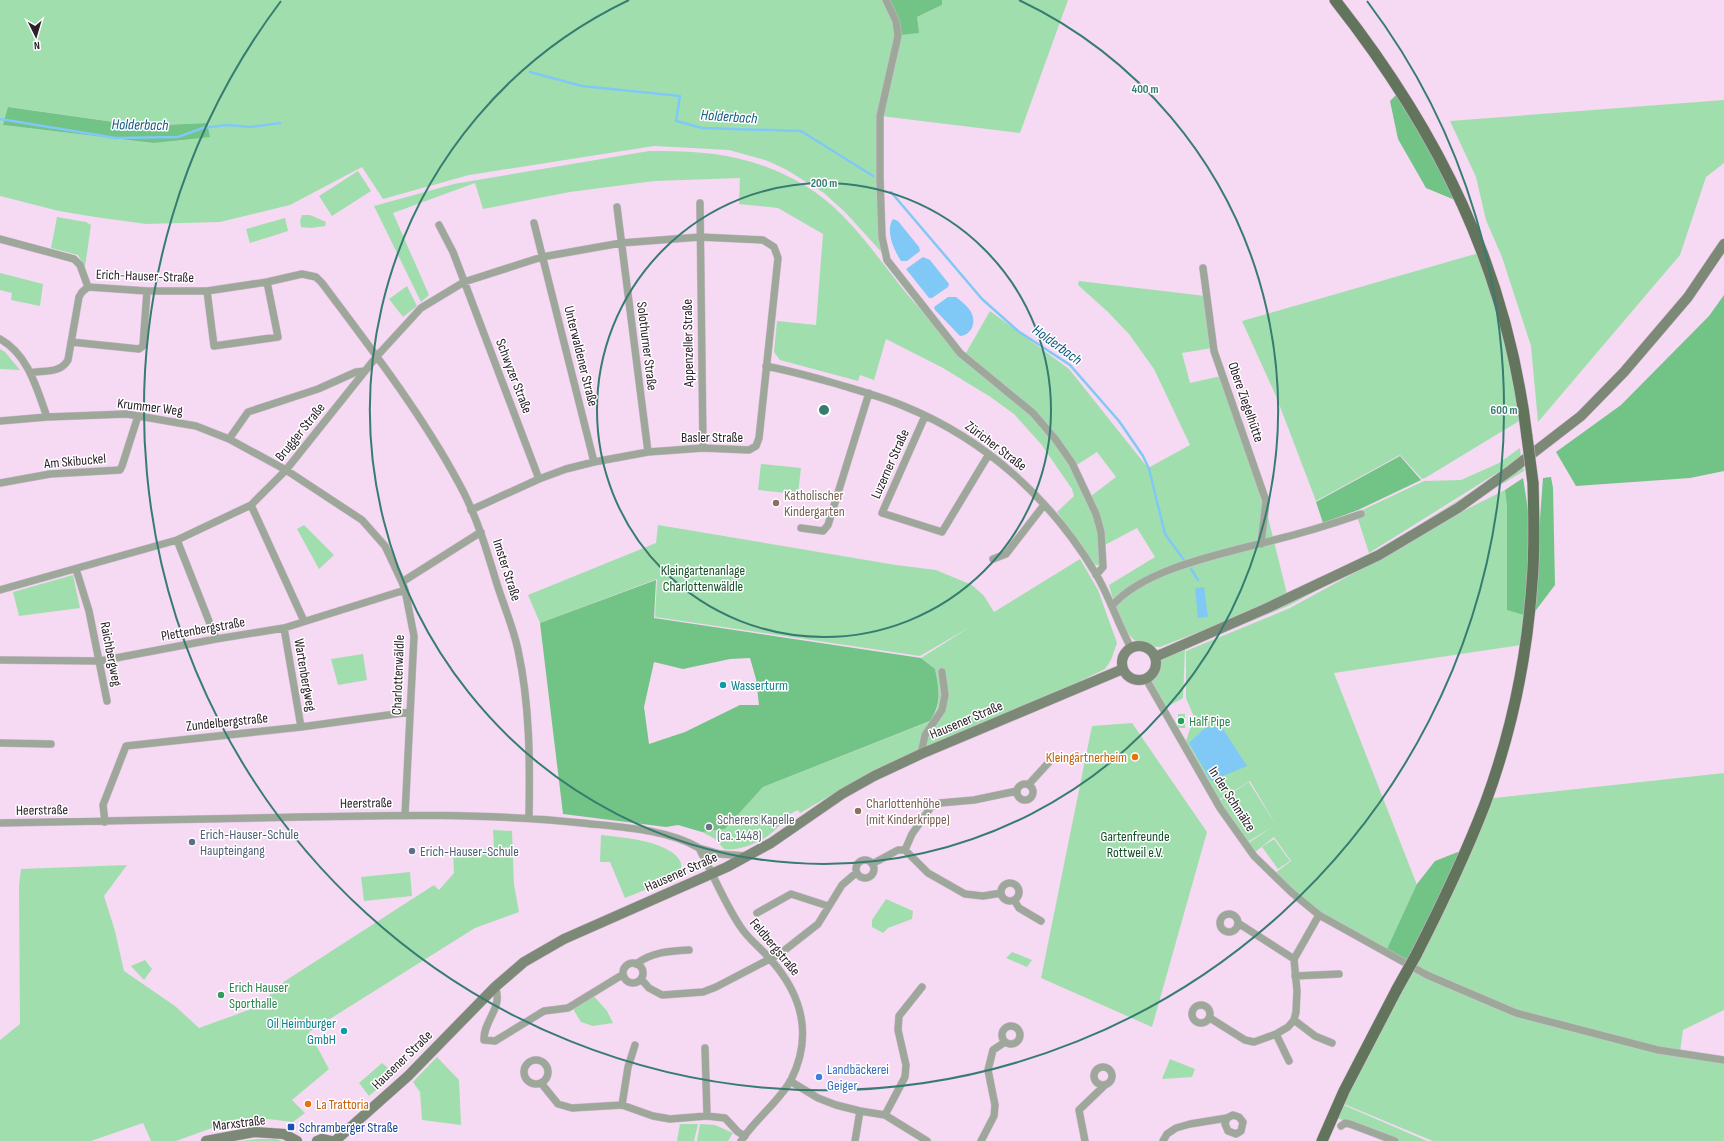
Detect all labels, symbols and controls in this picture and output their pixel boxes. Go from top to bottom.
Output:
north arrow [16,16,56,56]
text: N [33,39,40,52]
text: 400 m [1132,82,1158,97]
water label: Holderbach [700,106,758,128]
water label: Holderbach [111,115,169,135]
text: 200 m [811,176,837,191]
street label: Erich-Hauser-Straße [96,266,194,286]
street label: Appenzeller Straße [679,299,697,388]
street label: Solothurner Straße [633,301,661,391]
street label: Unterwaldener Straße [560,304,602,408]
water label: Holderbach [1028,321,1086,369]
street label: Schwyzer Straße [492,336,536,416]
street label: Obere Ziegelhütte [1224,360,1268,444]
street label: Krummer Weg [116,395,184,420]
street label: Brugger Straße [271,399,329,465]
centre of rings [817,403,831,417]
text: 600 m [1491,403,1517,418]
street label: Züricher Straße [962,417,1030,475]
street label: Luzerner Straße [867,427,913,501]
street label: Basler Straße [681,429,743,446]
street label: Am Skibuckel [42,450,107,472]
place label: Katholischer Kindergarten [784,487,845,520]
marker: Katholischer Kindergarten [771,498,781,508]
street label: Imster Straße [489,537,525,603]
park label: Kleingartenanlage Charlottenwäldle [661,562,745,595]
street label: Plettenbergstraße [160,613,246,645]
street label: Raichbergweg [96,620,126,688]
street label: Charlottenwäldle [388,635,408,715]
street label: Wartenbergweg [290,637,320,713]
place label: Wasserturm [731,677,788,694]
marker: Wasserturm [718,680,728,690]
street label: Hausener Straße [927,697,1005,743]
street label: Zundelbergstraße [185,709,269,735]
place label: Half Pipe [1189,713,1230,730]
marker: Half Pipe [1176,716,1186,726]
place label: Kleingärtnerheim [1046,749,1127,766]
marker: Kleingärtnerheim [1130,752,1140,762]
street label: In der Schmälze [1205,763,1259,835]
street label: Heerstraße [340,794,392,812]
place label: Charlottenhöhe (mit Kinderkrippe) [866,795,950,828]
street label: Heerstraße [16,801,68,819]
marker: Charlottenhöhe (mit Kinderkrippe) [853,806,863,816]
place label: Scherers Kapelle (ca. 1448) [717,811,795,844]
marker: Scherers Kapelle (ca. 1448) [704,822,714,832]
place label: Erich-Hauser-Schule Haupteingang [200,826,299,859]
park label: Gartenfreunde Rottweil e.V. [1100,828,1170,861]
marker: Erich-Hauser-Schule Haupteingang [187,837,197,847]
place label: Erich-Hauser-Schule [420,843,519,860]
marker: Erich-Hauser-Schule [407,846,417,856]
street label: Hausener Straße [642,848,720,896]
street label: Feldbergstraße [746,915,804,979]
place label: Erich Hauser Sporthalle [229,979,288,1012]
marker: Erich Hauser Sporthalle [216,990,226,1000]
place label: Oil Heimburger GmbH [267,1015,336,1048]
marker: Oil Heimburger GmbH [339,1026,349,1036]
street label: Hausener Straße [368,1027,436,1093]
place label: Landbäckerei Geiger [827,1061,889,1094]
marker: Landbäckerei Geiger [814,1072,824,1082]
place label: La Trattoria [316,1096,369,1113]
marker: La Trattoria [303,1099,313,1109]
street label: Marxstraße [212,1111,266,1135]
place label: Schramberger Straße [299,1119,398,1136]
marker: Schramberger Straße [286,1122,296,1132]

